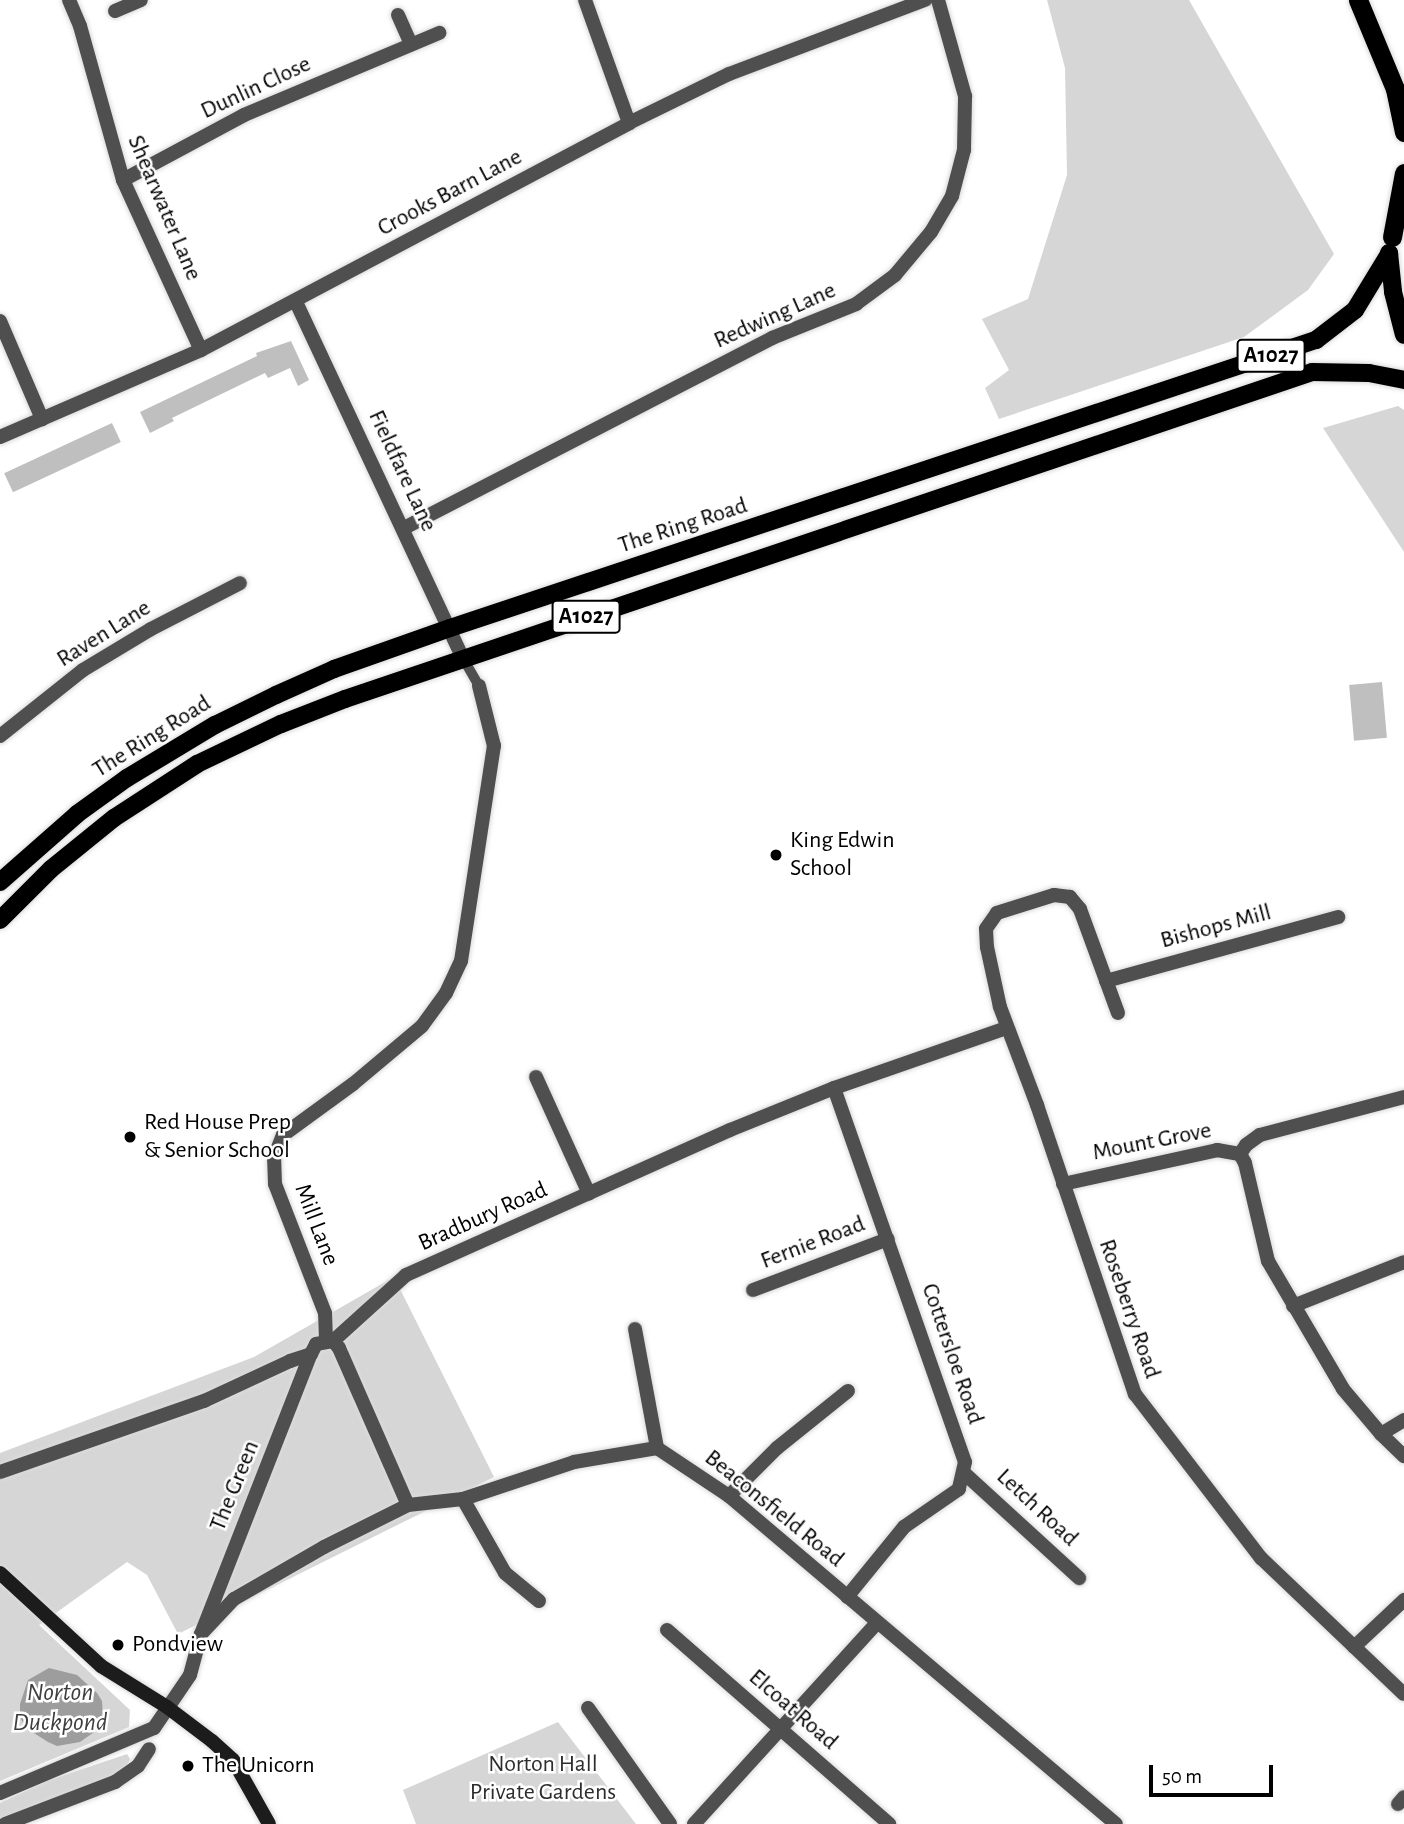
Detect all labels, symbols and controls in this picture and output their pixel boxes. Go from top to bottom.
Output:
street label: Dunlin Close [196,50,316,126]
street label: Shearwater Lane [121,131,207,285]
street label: Crooks Barn Lane [373,143,527,243]
street label: Redwing Lane [710,276,840,356]
road number: A1027 [1236,336,1306,376]
street label: Fieldfare Lane [361,406,443,536]
street label: The Ring Road [615,492,751,560]
street label: Raven Lane [52,594,156,674]
road number: A1027 [551,597,621,636]
street label: The Ring Road [88,689,216,785]
place label: King Edwin School [790,827,895,883]
marker: King Edwin School [768,847,784,863]
street label: Bishops Mill [1157,898,1275,956]
place label: Red House Prep & Senior School [144,1109,291,1165]
street label: Mount Grove [1090,1116,1214,1168]
marker: Red House Prep & Senior School [122,1129,138,1145]
street label: Bradbury Road [414,1176,552,1258]
street label: Mill Lane [287,1180,345,1270]
street label: Fernie Road [757,1210,869,1276]
street label: Roseberry Road [1092,1236,1166,1382]
street label: Cottersloe Road [914,1280,990,1428]
street label: The Green [204,1436,266,1536]
street label: Beaconsfield Road [698,1444,850,1574]
street label: Letch Road [990,1463,1084,1553]
place label: Pondview [132,1631,223,1659]
marker: Pondview [110,1637,126,1653]
street label: Elcoat Road [742,1663,844,1757]
water label: Norton Duckpond [13,1677,107,1738]
scale bar [1152,1750,1276,1794]
park label: Norton Hall Private Gardens [470,1751,616,1807]
place label: The Unicorn [202,1752,315,1780]
marker: The Unicorn [180,1758,196,1774]
text: 50 m [1162,1766,1202,1787]

